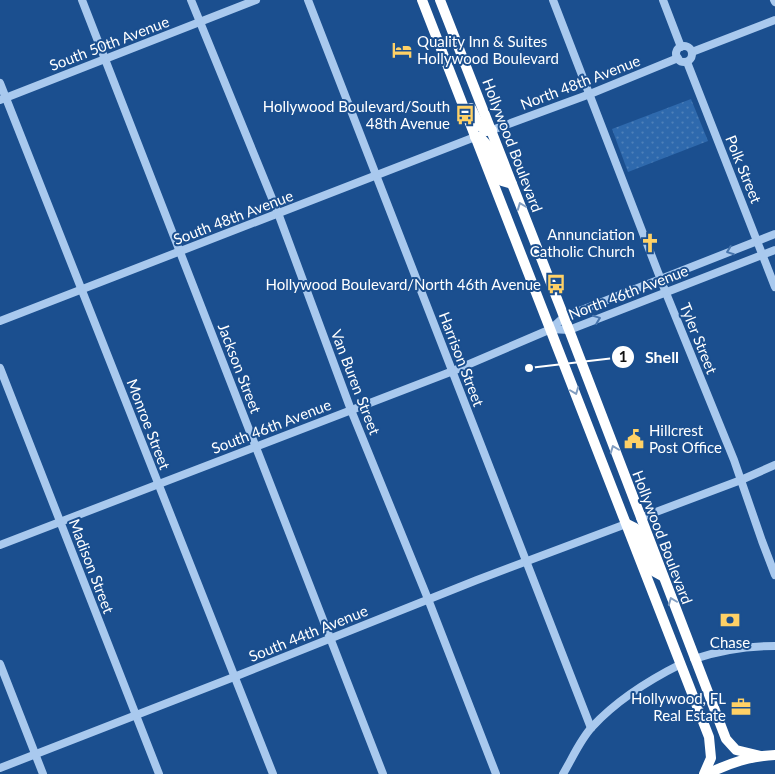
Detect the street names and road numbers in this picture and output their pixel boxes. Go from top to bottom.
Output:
street label: South 50th Avenue [47,12,171,74]
street label: North 48th Avenue [518,51,643,113]
street label: Hollywood Boulevard [479,76,547,214]
street label: Polk Street [722,132,766,206]
street label: South 48th Avenue [171,186,295,248]
street label: North 46th Avenue [566,261,691,323]
street label: Tyler Street [677,300,722,377]
street label: Harrison Street [436,309,489,409]
street label: Jackson Street [215,320,266,416]
street label: Van Buren Street [328,327,385,438]
street label: Monroe Street [123,376,175,472]
street label: South 46th Avenue [209,395,333,457]
street label: Hollywood Boulevard [629,468,697,606]
street label: Madison Street [66,516,119,616]
street label: South 44th Avenue [246,601,370,665]

